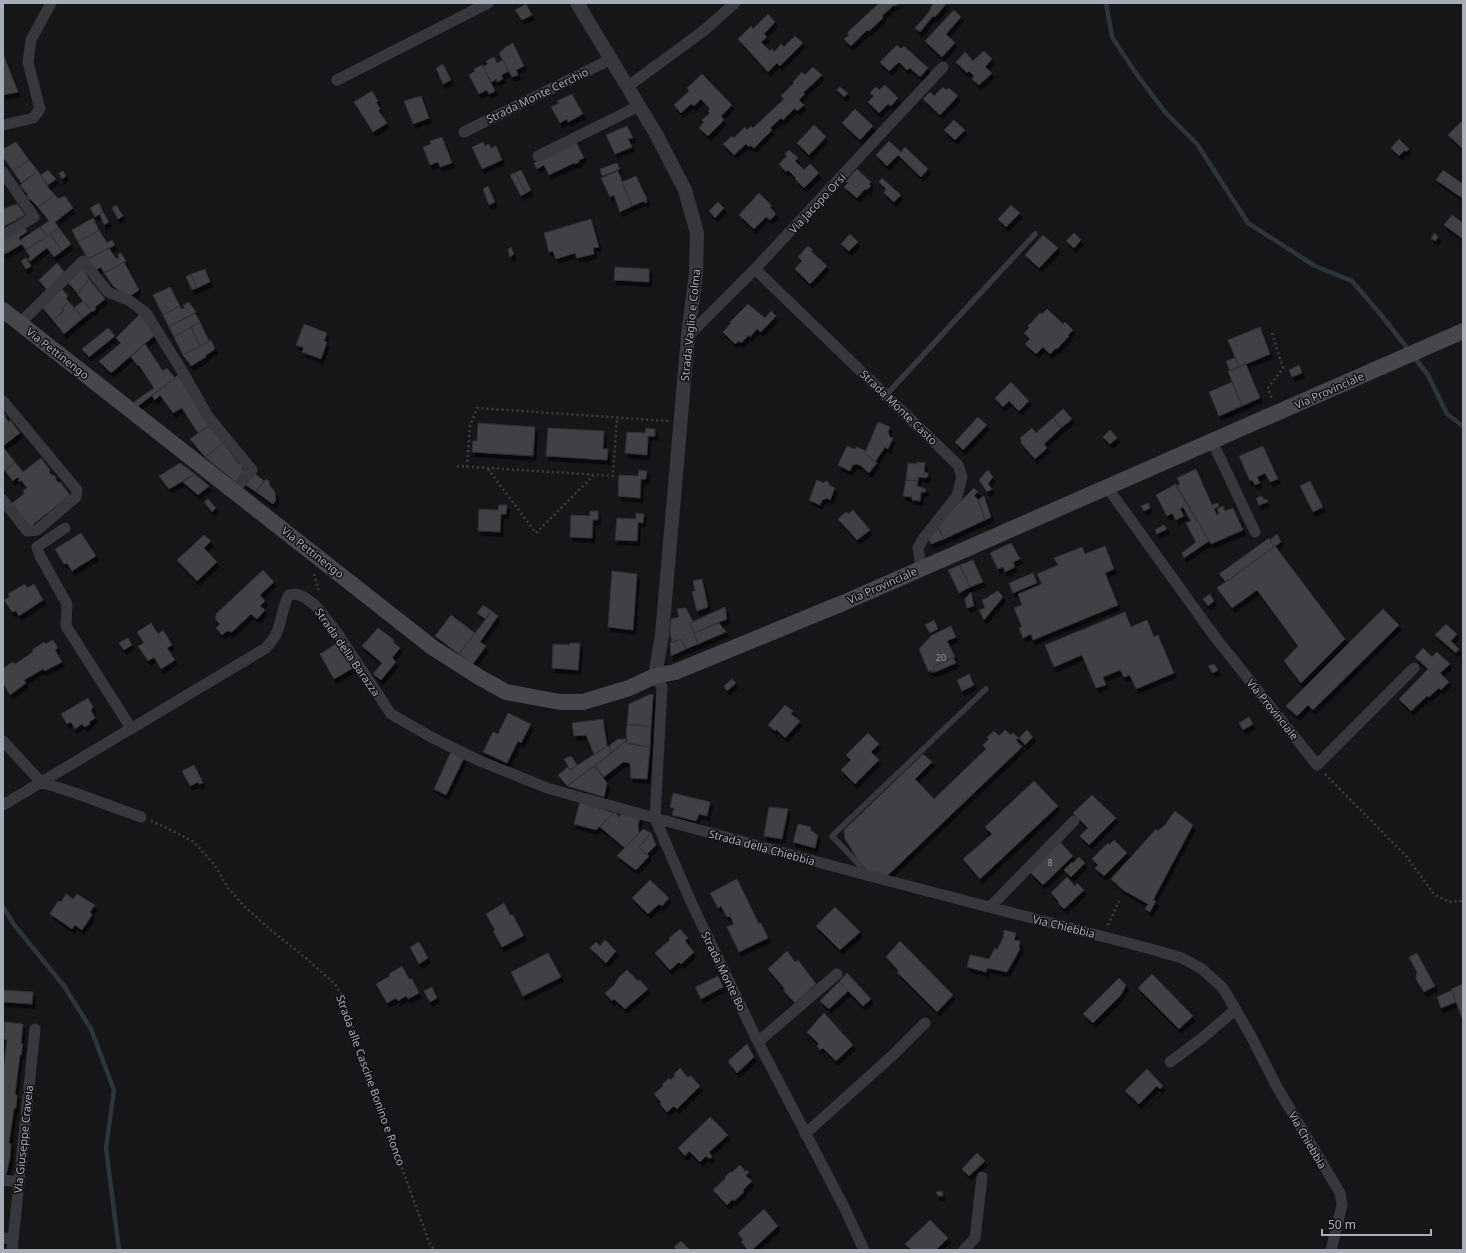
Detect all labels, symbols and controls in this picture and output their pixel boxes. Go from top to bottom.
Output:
street label: Strada Monte Cerchio [483,64,591,126]
street label: Via Jacopo Orsi [785,170,849,236]
street label: Strada Vaglio e Colma [677,268,703,382]
street label: Via Pettinengo [24,324,93,382]
street label: Strada Monte Casto [857,366,941,448]
street label: Via Provinciale [1292,368,1366,412]
street label: Via Pettinengo [279,523,348,581]
street label: Via Provinciale [845,563,919,607]
street label: Strada della Barazza [312,605,384,699]
house number: 20 [936,651,946,664]
street label: Via Provinciale [1244,675,1302,743]
street label: Strada della Chiebbia [707,826,817,868]
house number: 8 [1047,856,1053,869]
street label: Via Chiebbia [1031,911,1097,941]
street label: Strada Monte Bo [698,929,750,1013]
street label: Strada alle Cascine Bonino e Ronco [333,993,409,1168]
street label: Via Giuseppe Craveia [10,1084,36,1194]
street label: Via Chiebbia [1286,1109,1330,1171]
scale bar [1322,1211,1431,1237]
text: 50 m [1328,1216,1356,1233]

